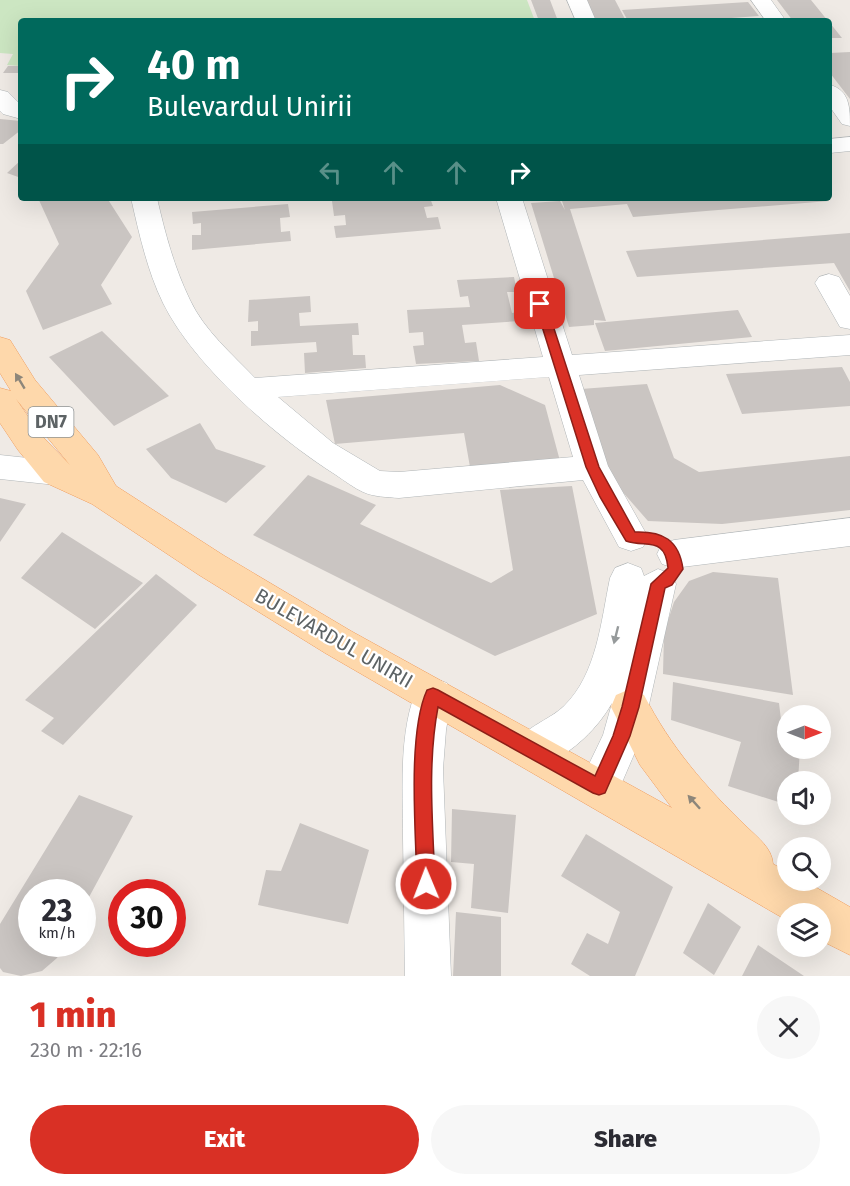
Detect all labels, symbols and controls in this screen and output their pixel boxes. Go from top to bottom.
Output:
text: 40 m [147,40,241,90]
icon: right [48,42,126,120]
text: Bulevardul Unirii [147,91,353,123]
icon: left [314,156,347,189]
icon: ahead [377,156,410,189]
icon: ahead [440,156,473,189]
icon: right [503,156,536,189]
pin [514,278,565,329]
icon: arrive [523,287,556,320]
one-way arrow [14,373,25,389]
road number: DN7 [28,407,74,437]
street label: BULEVARDUL UNIRII [251,583,417,693]
one-way arrow [610,626,620,644]
north arrow [777,705,831,759]
map controls [777,705,831,957]
button: sound [777,771,831,825]
one-way arrow [688,795,701,810]
button: search [777,837,831,891]
position arrow [394,852,458,916]
speed limit sign: 30 [108,879,186,957]
text: 23 [42,893,72,929]
button: layers [777,903,831,957]
text: km/h [38,924,76,942]
text: 1 min [30,993,116,1037]
button: close [757,996,820,1059]
text: 230 m · 22:16 [30,1038,142,1062]
button: Exit [30,1105,419,1174]
button: Share [431,1105,820,1174]

